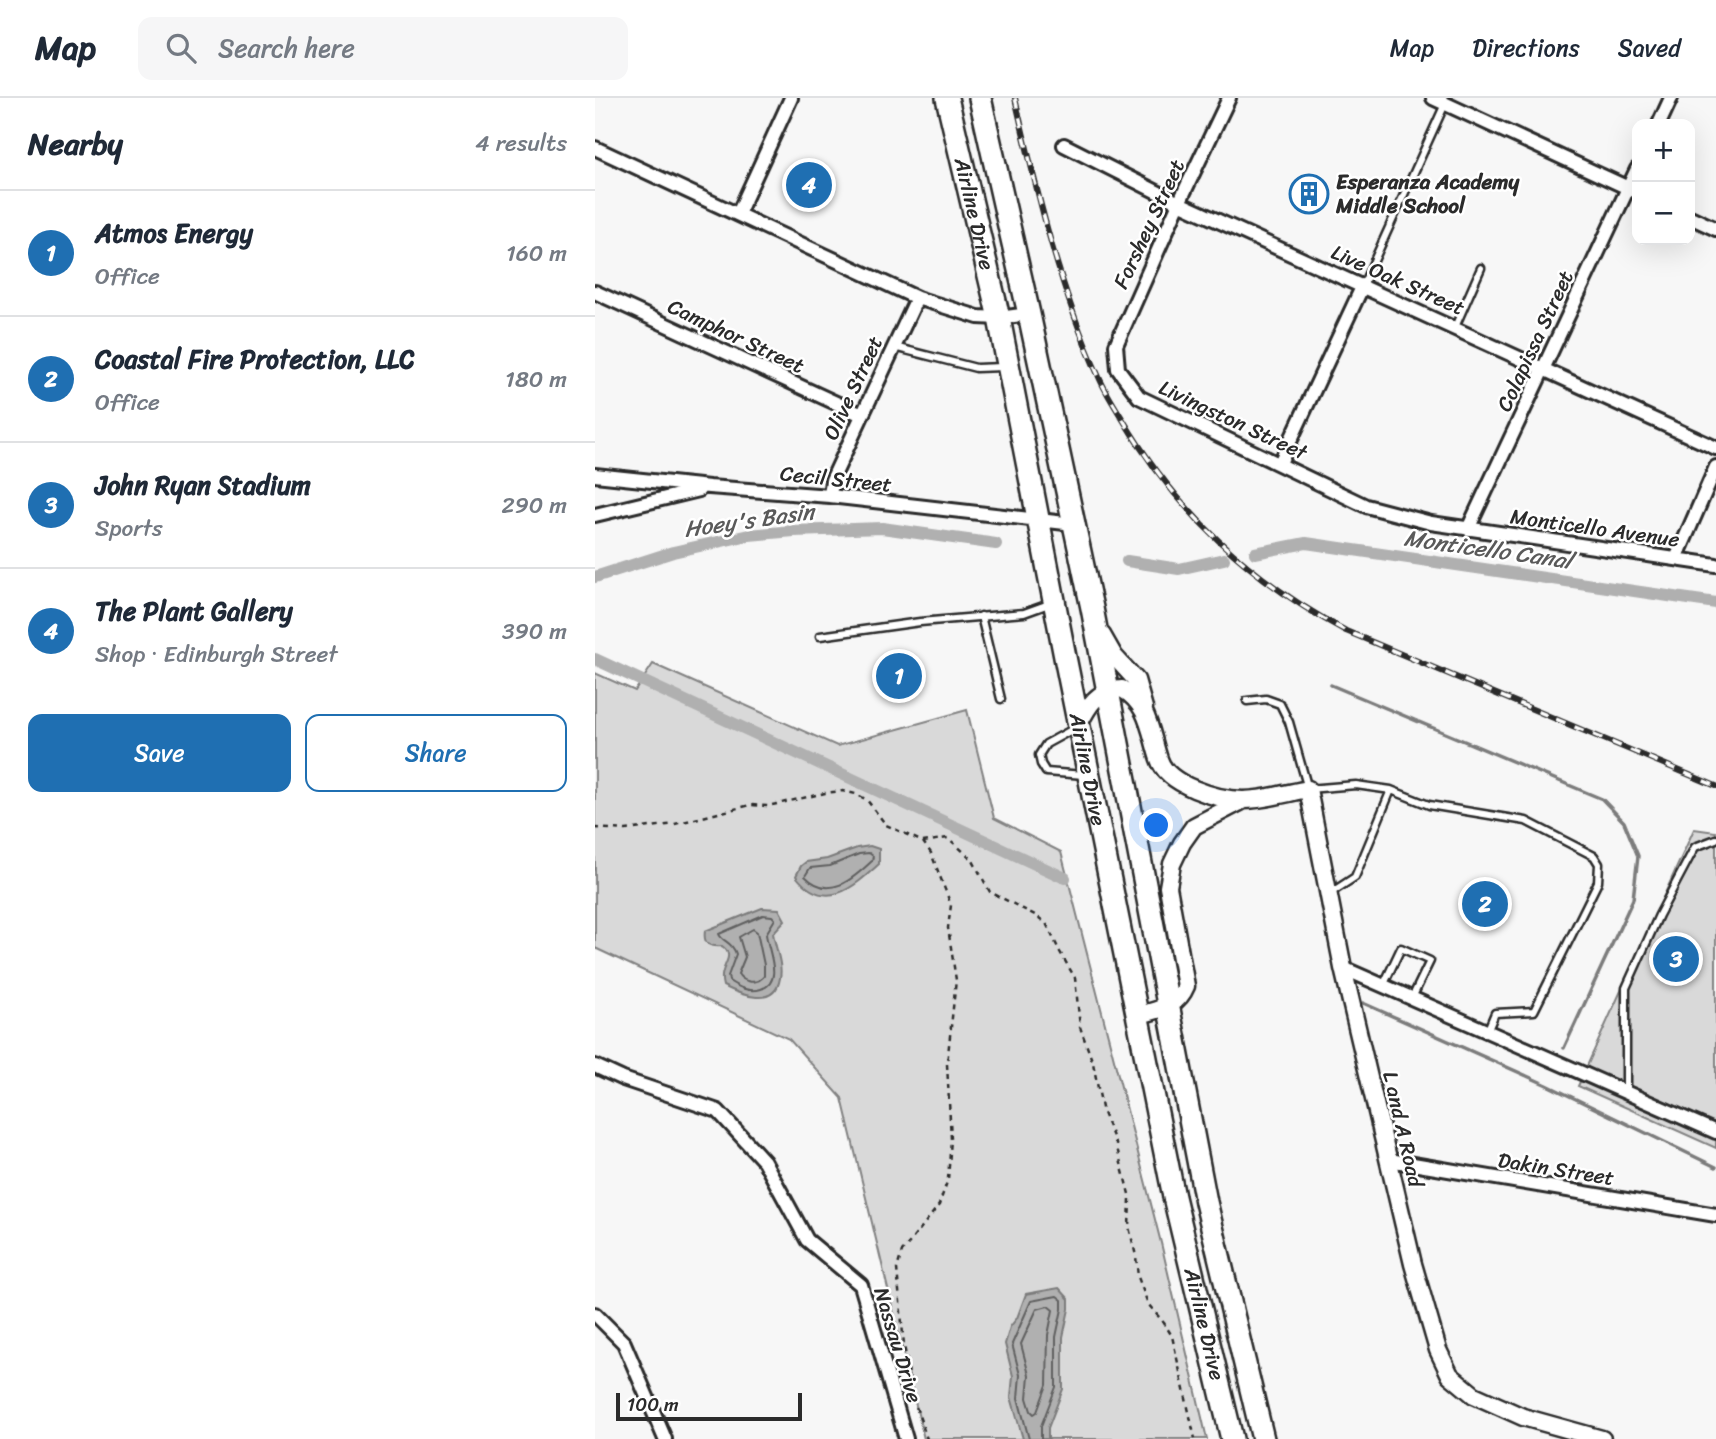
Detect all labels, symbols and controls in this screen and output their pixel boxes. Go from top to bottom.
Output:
search box [138,17,628,80]
text: Map [35,19,96,77]
text: Search here [218,25,355,71]
text: Map [1390,27,1434,69]
text: Directions [1472,27,1580,69]
text: Saved [1618,27,1681,69]
icon: search [162,29,200,67]
text: Nearby [28,117,123,171]
map controls [1632,119,1695,245]
button: + [1632,119,1695,182]
text: 4 results [475,123,567,164]
street label: Airline Drive [942,153,1006,274]
street label: Forshey Street [1102,153,1196,295]
pin: 4 [786,159,832,211]
place label: Esperanza Academy Middle School [1335,163,1520,225]
building icon: Esperanza Academy Middle School [1288,173,1330,215]
button: − [1632,182,1695,245]
text: Atmos Energy [95,210,253,256]
text: 1 [46,233,56,274]
text: 160 m [506,233,567,274]
street label: Live Oak Street [1325,233,1471,327]
text: Office [95,256,160,297]
street label: Colapissa Street [1486,264,1584,418]
street label: Camphor Street [661,288,811,384]
street label: Olive Street [812,329,894,447]
text: Coastal Fire Protection, LLC [95,336,415,382]
text: 2 [44,359,58,400]
text: 180 m [505,359,567,400]
street label: Livingston Street [1152,369,1315,472]
text: Office [95,382,160,423]
street label: Cecil Street [778,454,894,504]
text: John Ryan Stadium [95,462,311,508]
text: 3 [45,485,57,526]
text: 290 m [501,485,567,526]
water label: Hoey's Basin [681,491,819,550]
street label: Monticello Avenue [1508,497,1682,559]
text: Sports [95,508,163,549]
water label: Monticello Canal [1401,517,1580,582]
text: The Plant Gallery [95,588,293,634]
text: 4 [44,611,58,652]
text: 390 m [502,611,567,652]
text: Shop · Edinburgh Street [95,634,338,675]
pin: 1 [876,650,922,702]
street label: Airline Drive [1058,708,1118,829]
button: Save [28,714,291,792]
button: Share [305,714,567,792]
your location [1139,808,1173,842]
pin: 2 [1462,878,1508,930]
pin: 3 [1653,933,1699,985]
street label: L and A Road [1371,1067,1435,1193]
street label: Dakin Street [1495,1141,1617,1197]
street label: Airline Drive [1172,1263,1236,1384]
street label: Nassau Drive [862,1282,934,1408]
text: 100 m [627,1388,679,1421]
scale bar [616,1390,801,1422]

